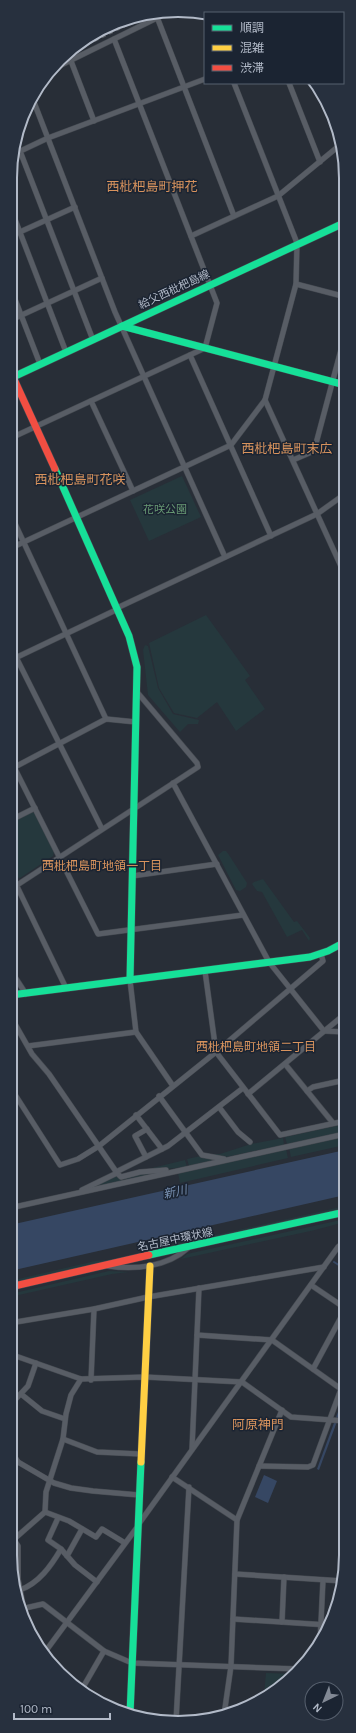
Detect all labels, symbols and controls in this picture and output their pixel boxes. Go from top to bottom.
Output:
legend [204,12,344,84]
text: 順調 [240,21,264,35]
text: 混雑 [240,41,264,55]
text: 渋滞 [240,61,264,75]
district label: 西枇杷島町押花 [106,179,198,194]
street label: 給父西枇杷島線 [137,267,212,312]
district label: 西枇杷島町末広 [241,441,333,456]
district label: 西枇杷島町花咲 [34,472,126,487]
park label: 花咲公園 [143,503,187,516]
district label: 西枇杷島町地領一丁目 [42,859,162,873]
district label: 西枇杷島町地領二丁目 [196,1040,316,1054]
water label: 新川 [162,1182,190,1202]
street label: 名古屋中環状線 [136,1225,214,1254]
district label: 阿原神門 [232,1417,284,1432]
north arrow [304,1681,344,1721]
scale bar [14,1695,110,1721]
text: N [310,1701,325,1715]
text: 100 m [20,1702,52,1716]

